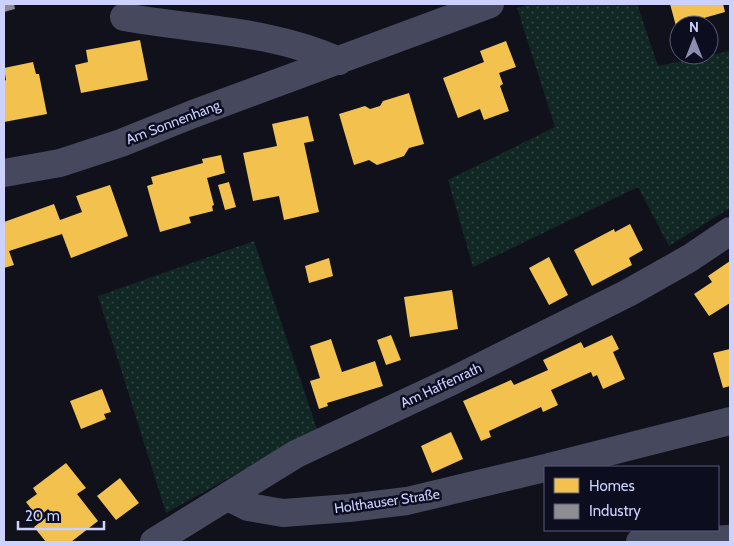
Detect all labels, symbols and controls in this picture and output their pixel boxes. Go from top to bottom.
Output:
north arrow [669,15,719,65]
text: N [689,18,699,36]
street label: Am Sonnenhang [123,95,224,148]
street label: Am Haffenrath [397,358,485,412]
legend [544,466,719,531]
text: Homes [589,477,635,495]
street label: Holthauser Straße [333,485,441,517]
scale bar [18,498,104,530]
text: Industry [589,502,641,520]
text: 20 m [25,507,60,525]

